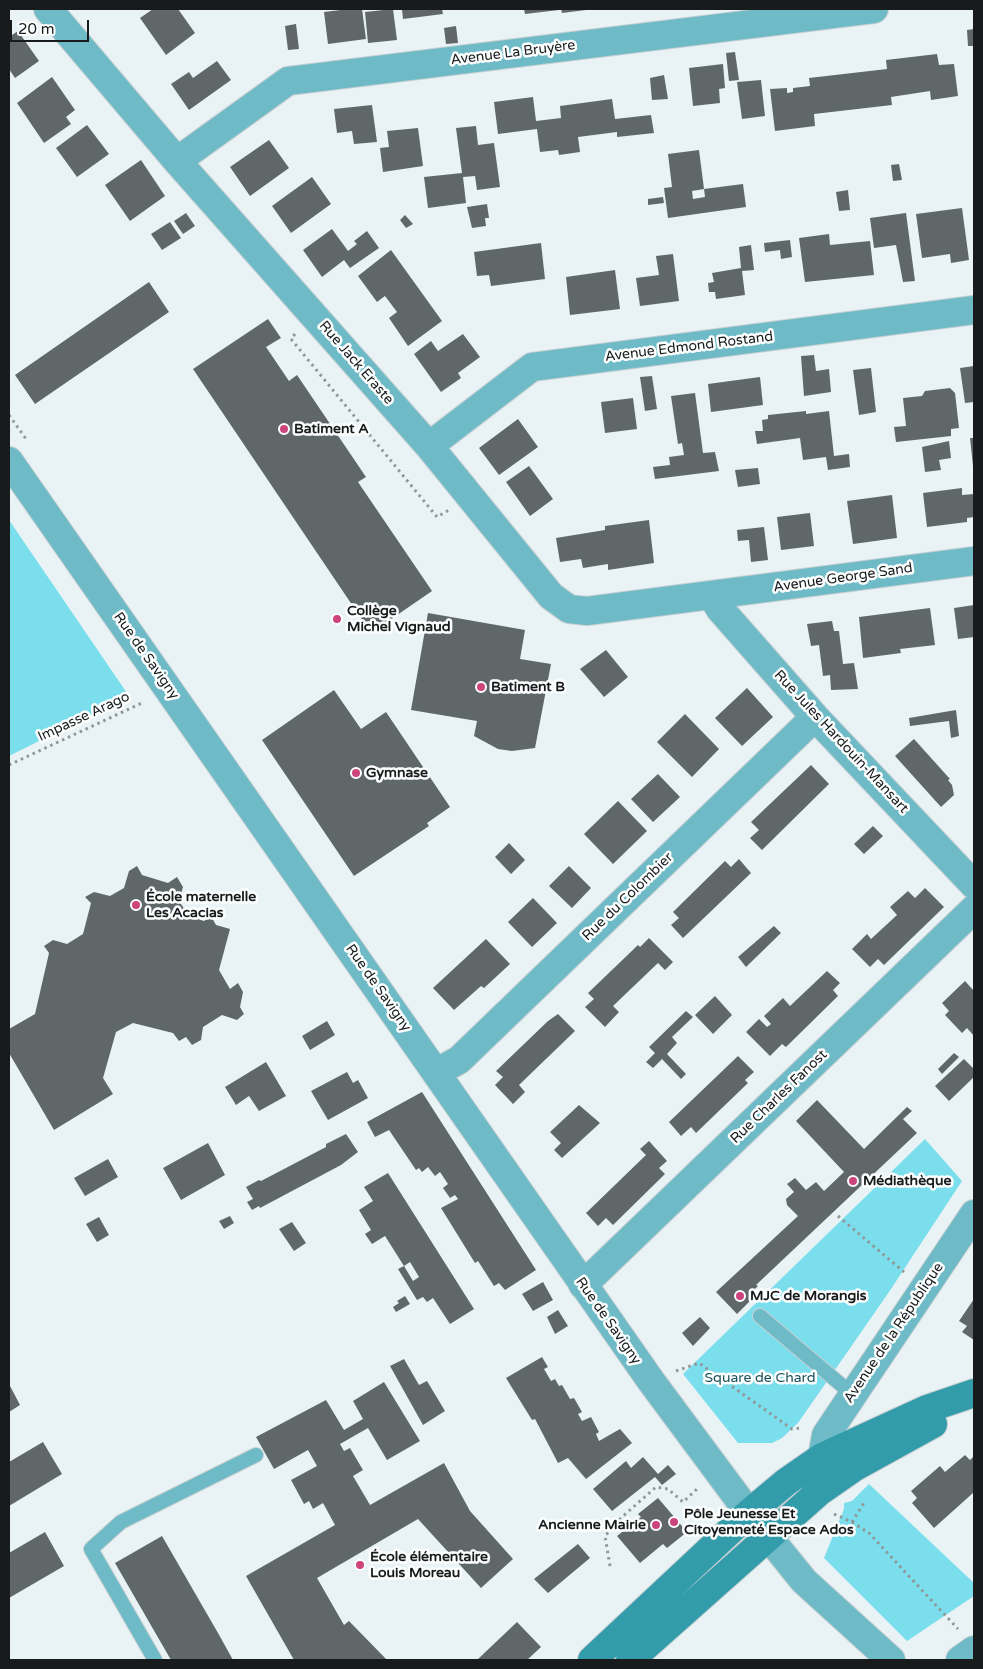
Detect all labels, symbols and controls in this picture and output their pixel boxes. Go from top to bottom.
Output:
scale bar [12,10,91,42]
text: 20 m [18,20,55,38]
street label: Avenue La Bruyère [450,37,576,69]
street label: Rue Jack Eraste [315,318,397,408]
street label: Avenue Edmond Rostand [604,328,774,366]
place label: Batiment A [294,421,369,437]
marker: Batiment A [278,423,290,435]
street label: Avenue George Sand [772,560,914,596]
place label: Collège Michel Vignaud [347,603,451,636]
street label: Rue de Savigny [110,609,182,703]
marker: Collège Michel Vignaud [331,613,343,625]
street label: Rue Jules Hardouin-Mansart [770,667,912,817]
place label: Batiment B [491,679,565,695]
marker: Batiment B [475,681,487,693]
street label: Impasse Arago [35,688,133,746]
place label: Gymnase [366,765,428,781]
marker: Gymnase [350,767,362,779]
street label: Rue du Colombier [579,849,677,945]
place label: École maternelle Les Acacias [146,889,256,922]
marker: École maternelle Les Acacias [130,899,142,911]
street label: Rue de Savigny [342,941,414,1035]
street label: Rue Charles Fanost [727,1047,831,1147]
place label: Médiathèque [863,1173,951,1189]
marker: Médiathèque [847,1175,859,1187]
street label: Avenue de la République [841,1260,947,1406]
street label: Rue de Savigny [572,1274,644,1368]
place label: MJC de Morangis [750,1288,866,1304]
marker: MJC de Morangis [734,1290,746,1302]
park label: Square de Chard [704,1370,816,1386]
place label: Pôle Jeunesse Et Citoyenneté Espace Ados [684,1506,854,1538]
marker: Pôle Jeunesse Et Citoyenneté Espace Ados [668,1516,680,1528]
place label: Ancienne Mairie [538,1517,646,1533]
marker: Ancienne Mairie [650,1519,662,1531]
place label: École élémentaire Louis Moreau [370,1549,488,1581]
marker: École élémentaire Louis Moreau [354,1559,366,1571]

